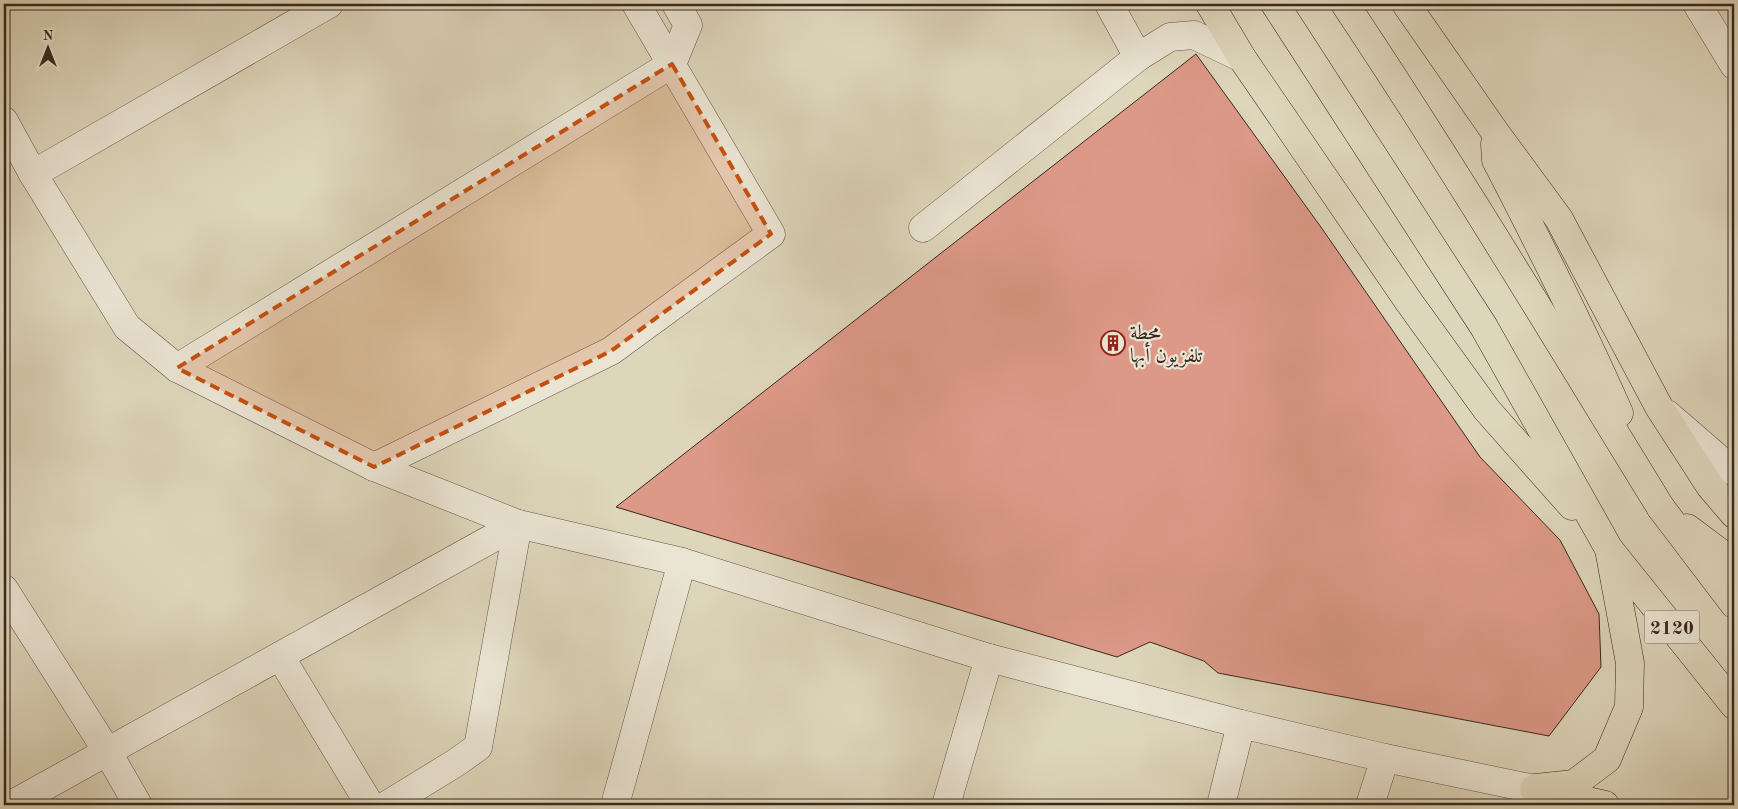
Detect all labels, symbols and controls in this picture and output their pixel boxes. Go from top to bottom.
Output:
north arrow [22,22,72,72]
text: N [43,29,54,43]
place label: محطة تلفزيون أبها [1130,324,1202,368]
building icon: محطة تلفزيون أبها [1100,330,1126,356]
road number: 2120 [1644,610,1700,644]

